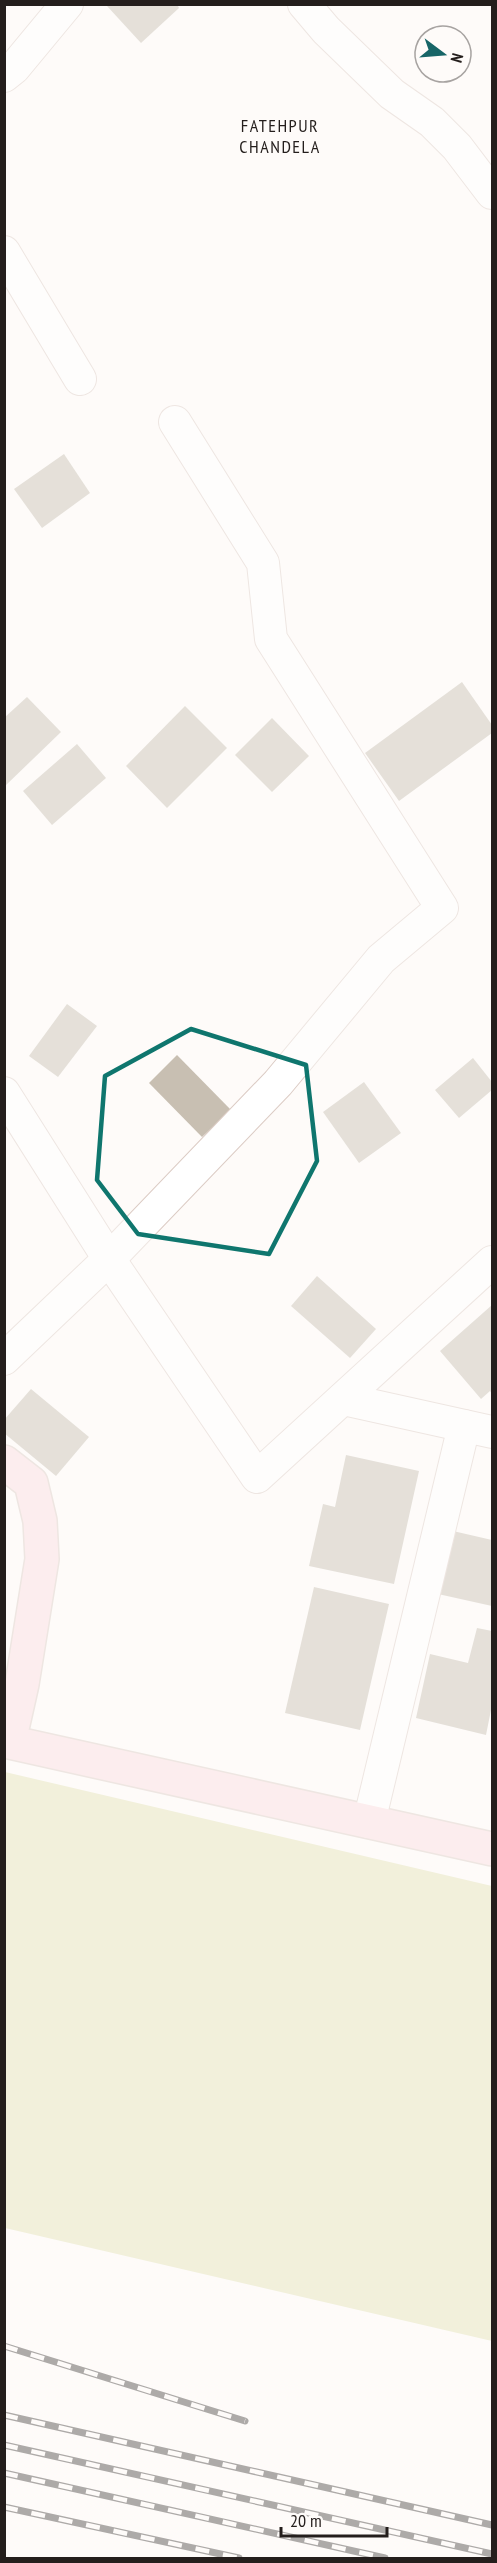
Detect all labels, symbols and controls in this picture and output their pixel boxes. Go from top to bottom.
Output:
north arrow [413,24,473,84]
text: N [447,51,468,65]
district label: FATEHPUR CHANDELA [239,114,321,158]
scale bar [281,2500,388,2538]
text: 20 m [290,2509,322,2532]

